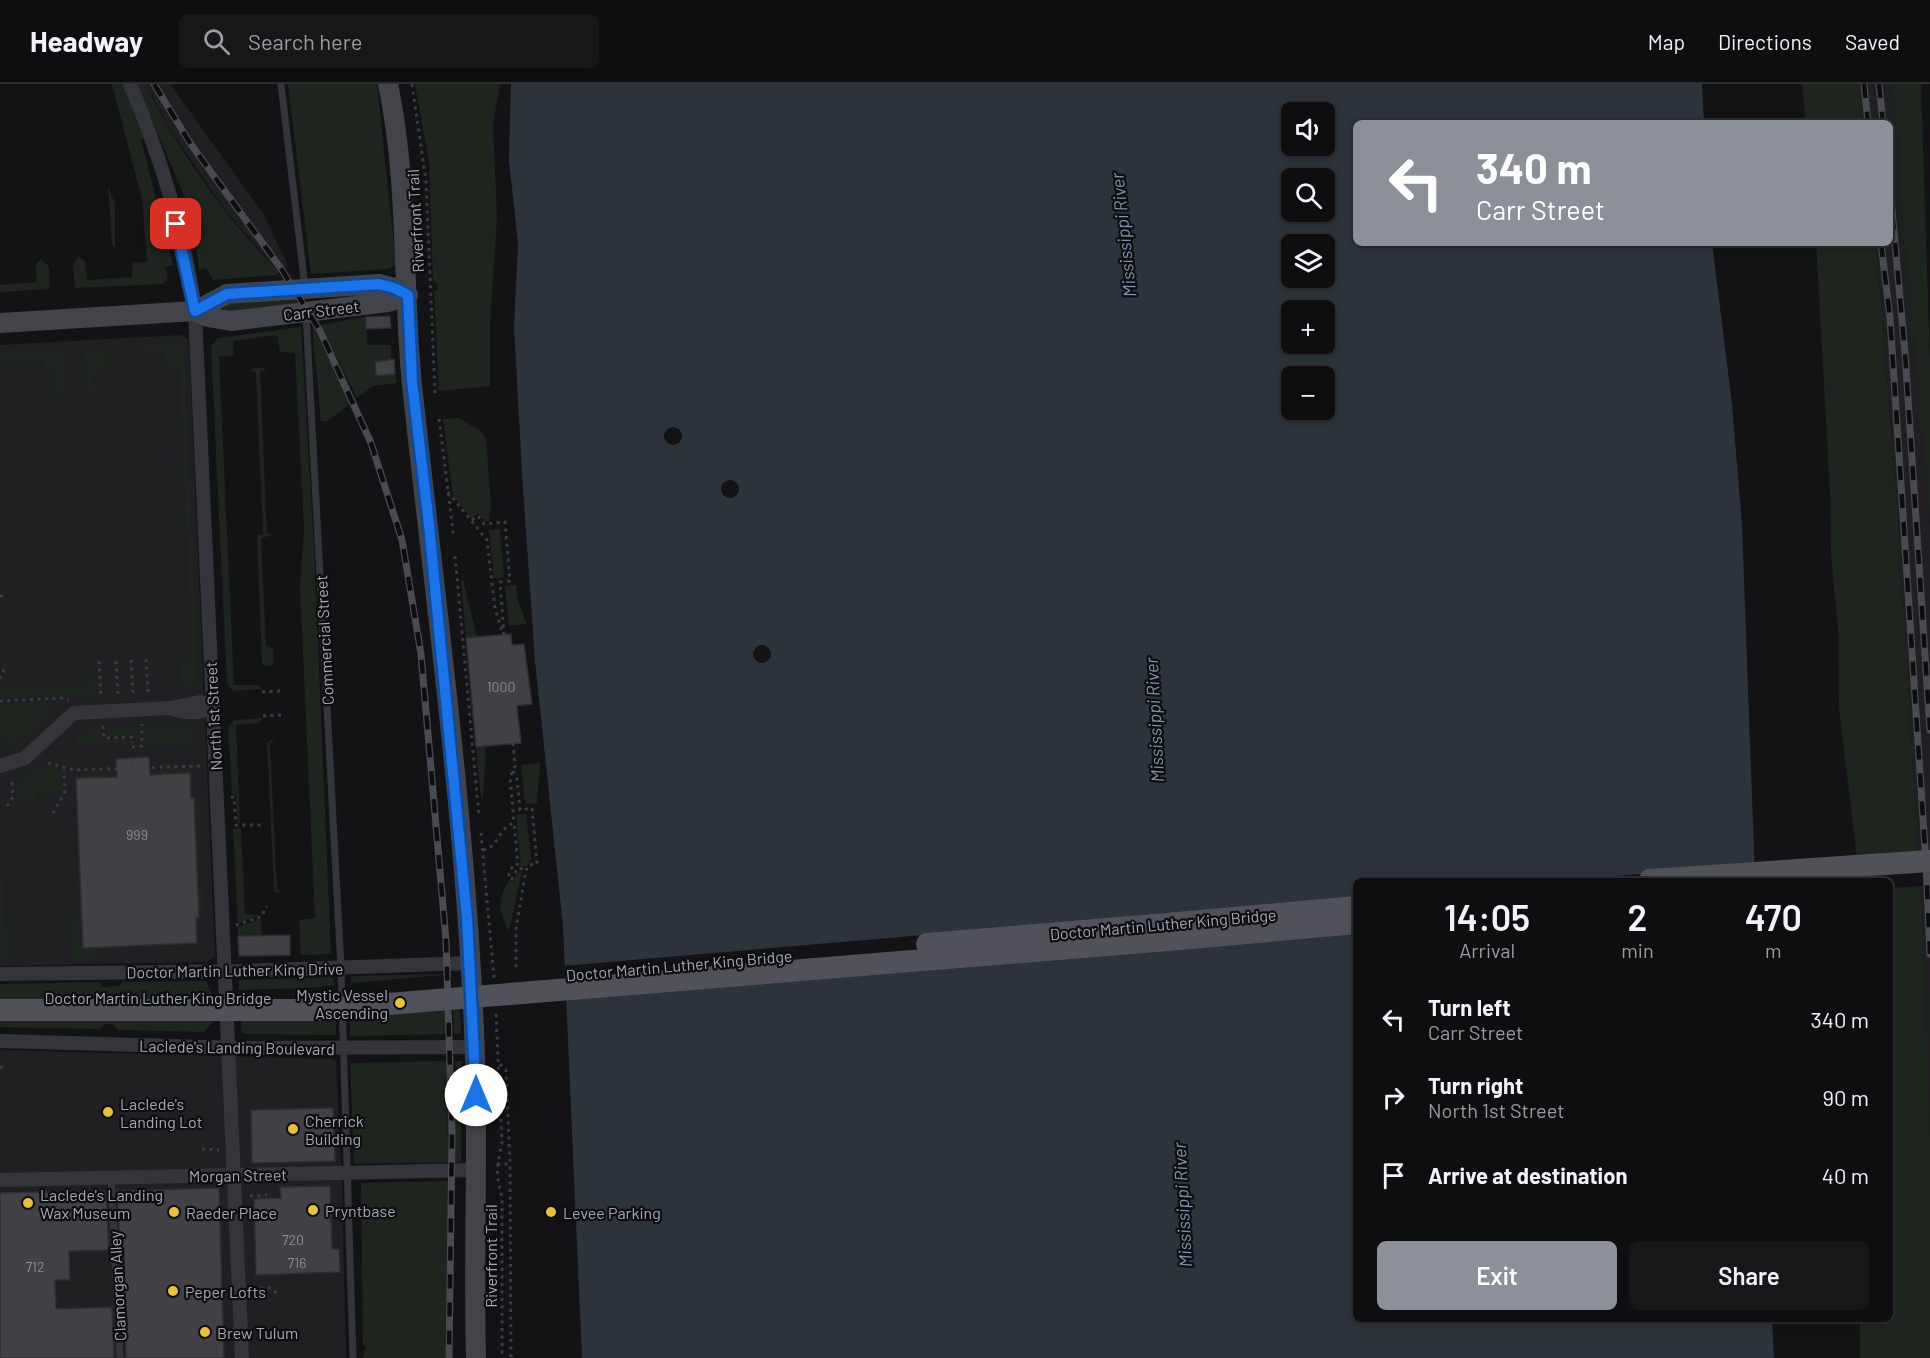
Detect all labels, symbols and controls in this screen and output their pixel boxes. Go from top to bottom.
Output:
search box [179,14,599,68]
text: Headway [30,24,143,58]
icon: search [200,25,233,58]
text: Search here [248,28,362,54]
text: Map [1648,29,1685,54]
text: Directions [1718,29,1812,54]
text: Saved [1845,29,1900,54]
map controls [1281,102,1335,420]
button: sound [1281,102,1335,156]
text: 340 m [1476,142,1592,192]
icon: left [1377,144,1455,222]
button: search [1281,168,1335,222]
street label: Riverfront Trail [403,169,427,273]
water label: Mississippi River [1105,171,1140,298]
text: Carr Street [1476,193,1605,225]
pin [150,198,201,249]
icon: arrive [159,207,192,240]
button: layers [1281,234,1335,288]
street label: Carr Street [282,296,360,324]
button: + [1281,300,1335,354]
button: − [1281,366,1335,420]
street label: Commercial Street [311,574,337,706]
water label: Mississippi River [1140,656,1168,783]
street label: North 1st Street [201,661,225,771]
house number: 1000 [487,678,515,695]
house number: 999 [126,826,148,843]
text: 14:05 [1444,895,1530,938]
text: 2 [1628,895,1647,938]
text: 470 [1745,895,1802,938]
street label: Doctor Martin Luther King Bridge [1049,905,1277,943]
text: Arrival [1459,938,1515,962]
text: min [1621,938,1654,962]
text: m [1765,938,1782,962]
street label: Doctor Martin Luther King Bridge [565,946,793,984]
street label: Doctor Martin Luther King Drive [126,959,344,981]
place label: Mystic Vessel Ascending [296,985,388,1022]
street label: Doctor Martin Luther King Bridge [44,988,272,1007]
text: Turn left [1428,994,1511,1020]
marker: Mystic Vessel Ascending [393,996,407,1010]
icon: left [1377,1003,1410,1036]
text: 340 m [1811,1006,1869,1032]
text: Carr Street [1428,1020,1523,1044]
street label: Laclede's Landing Boulevard [139,1036,335,1058]
position arrow [444,1063,508,1127]
text: Turn right [1428,1072,1523,1098]
icon: right [1377,1081,1410,1114]
text: 90 m [1823,1084,1869,1110]
place label: Laclede's Landing Lot [120,1094,203,1131]
text: North 1st Street [1428,1098,1565,1122]
marker: Laclede's Landing Lot [101,1105,115,1119]
place label: Cherrick Building [305,1111,364,1148]
marker: Cherrick Building [286,1122,300,1136]
water label: Mississippi River [1168,1141,1196,1268]
icon: arrive [1377,1159,1410,1192]
text: Arrive at destination [1428,1162,1627,1188]
text: 40 m [1822,1162,1869,1188]
street label: Morgan Street [189,1165,287,1185]
place label: Laclede's Landing Wax Museum [40,1185,163,1222]
marker: Laclede's Landing Wax Museum [21,1196,35,1210]
place label: Pryntbase [325,1201,396,1220]
place label: Raeder Place [186,1203,277,1222]
marker: Pryntbase [306,1203,320,1217]
place label: Levee Parking [563,1203,661,1222]
street label: Riverfront Trail [481,1204,500,1308]
marker: Raeder Place [167,1205,181,1219]
marker: Levee Parking [544,1205,558,1219]
street label: Clamorgan Alley [105,1230,129,1342]
house number: 720 [282,1231,304,1248]
button: Exit [1377,1241,1617,1310]
button: Share [1629,1241,1869,1310]
house number: 716 [288,1254,306,1271]
house number: 712 [25,1258,45,1275]
place label: Peper Lofts [185,1282,266,1301]
marker: Peper Lofts [166,1284,180,1298]
place label: Brew Tulum [217,1323,298,1342]
marker: Brew Tulum [198,1325,212,1339]

